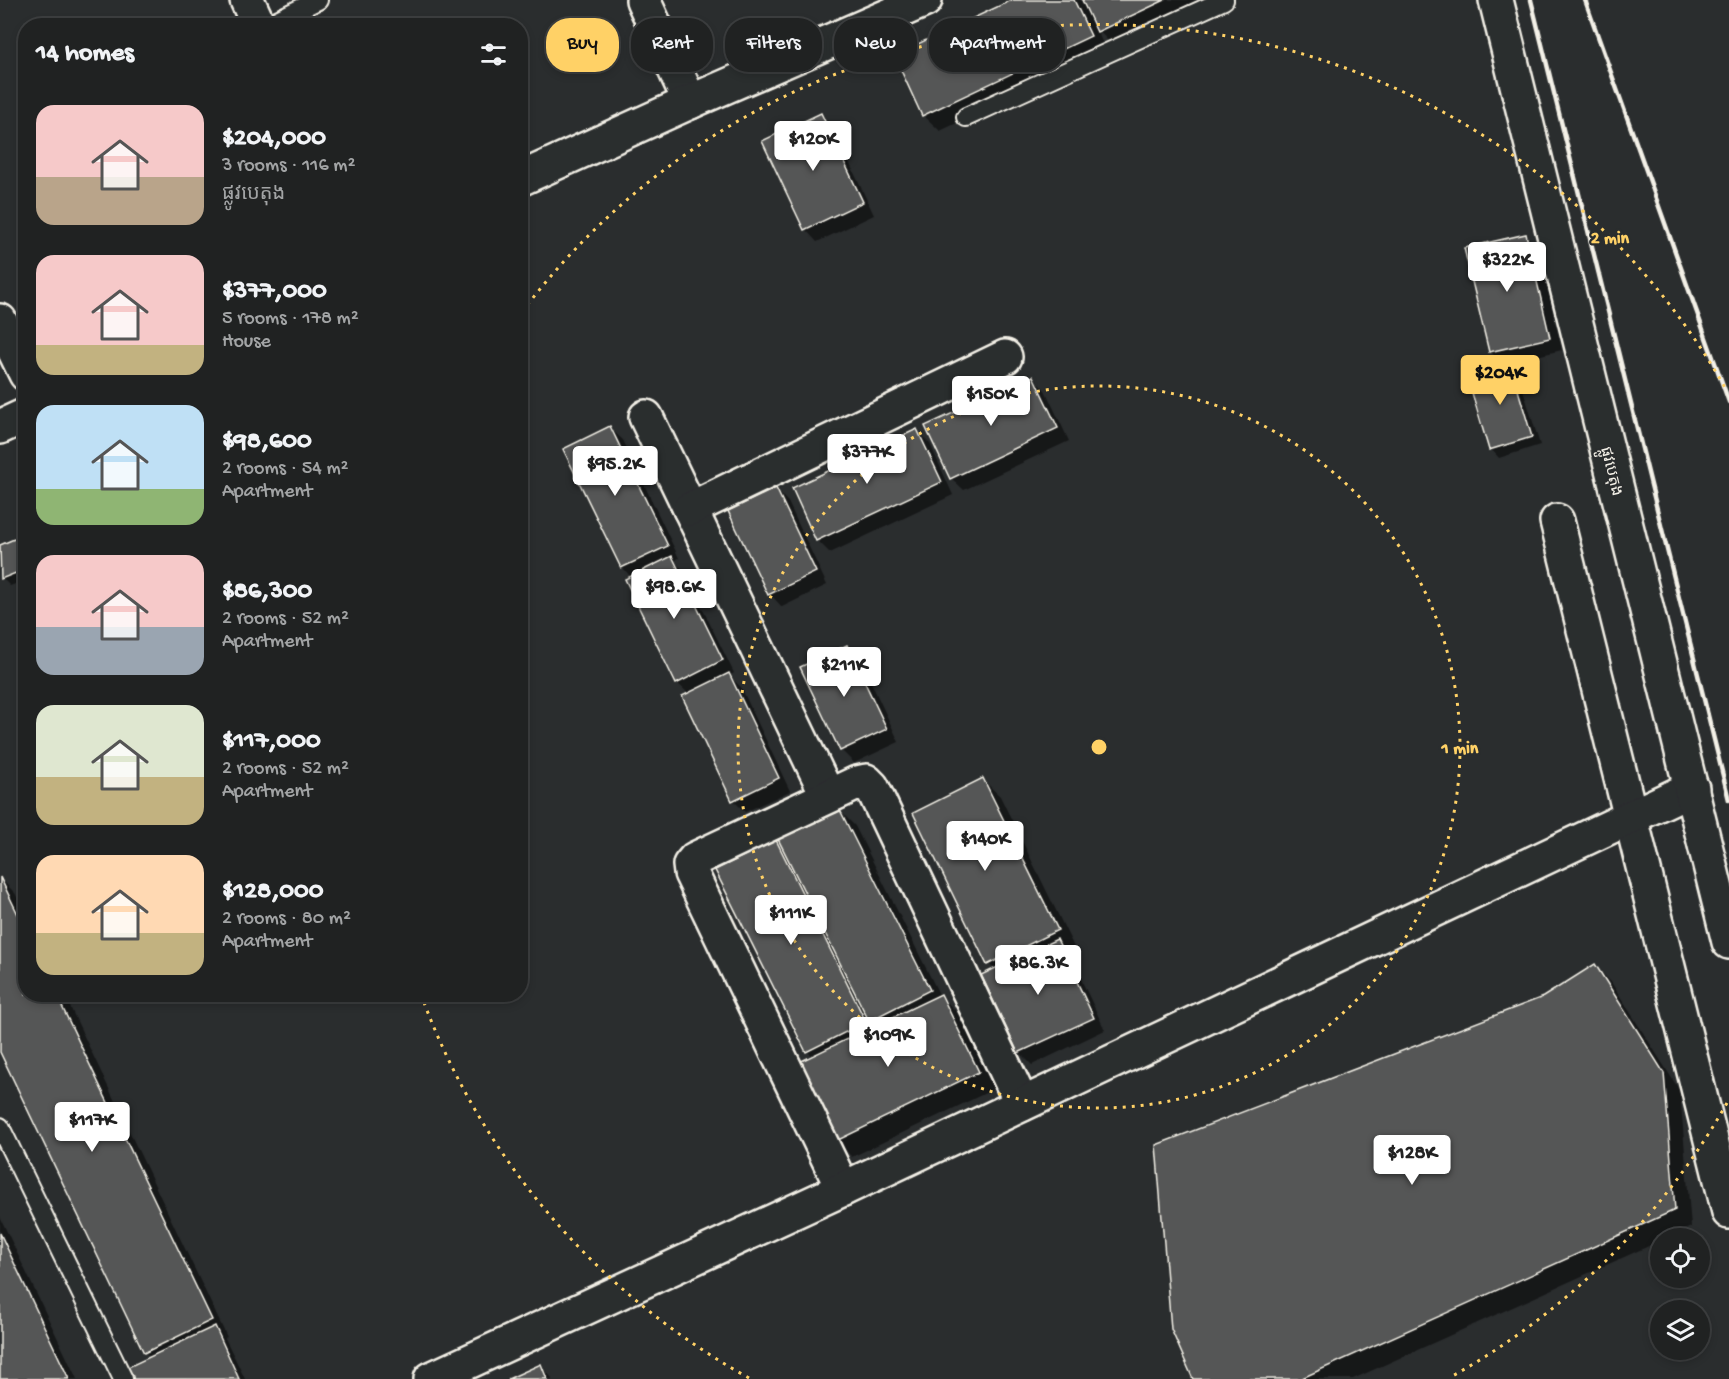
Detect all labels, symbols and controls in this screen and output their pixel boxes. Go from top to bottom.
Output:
chip: Buy [546,18,619,72]
chip: Rent [631,18,713,72]
chip: Filters [725,18,822,72]
chip: New [834,18,917,72]
chip: Apartment [929,18,1065,72]
icon: filters [477,38,510,71]
text: 14 homes [36,39,134,70]
pin: $120K [771,121,855,172]
text: $204,000 [222,124,326,155]
icon: home [84,129,156,201]
text: $120K [788,129,838,152]
text: 3 rooms · 116 m² [222,155,355,178]
text: ផ្លូវបេតុង [222,184,285,207]
text: 2 min [1591,229,1630,250]
pin: $322K [1465,242,1549,293]
text: $322K [1482,250,1532,273]
text: $377,000 [222,277,327,308]
icon: home [84,279,156,351]
text: 5 rooms · 178 m² [222,308,359,331]
text: House [222,331,271,354]
pin: $204K [1458,355,1542,406]
text: $204K [1475,363,1525,386]
pin: $150K [949,376,1033,427]
text: $150K [966,384,1016,407]
text: $98,600 [222,427,312,458]
icon: home [84,429,156,501]
pin: $377K [825,434,909,485]
text: $377K [841,442,893,465]
street label: ផ្លូវបេតុង [1593,445,1625,499]
pin: $95.2K [566,446,664,497]
text: $95.2K [587,454,643,477]
text: 2 rooms · 54 m² [222,458,349,481]
text: Apartment [222,481,312,504]
pin: $98.6K [625,569,723,620]
text: $86,300 [222,577,312,608]
text: $98.6K [645,577,703,600]
icon: home [84,579,156,651]
text: 2 rooms · 52 m² [222,608,349,631]
text: Apartment [222,631,312,654]
pin: $211K [802,647,886,698]
text: $211K [821,655,867,678]
text: $117,000 [222,727,321,758]
icon: home [84,729,156,801]
centre of rings [1089,737,1109,757]
text: 1 min [1441,739,1479,760]
text: 2 rooms · 52 m² [222,758,349,781]
text: Apartment [222,781,312,804]
pin: $140K [943,821,1027,872]
text: $140K [961,829,1009,852]
text: $128,000 [222,877,324,908]
icon: home [84,879,156,951]
pin: $111K [749,895,833,946]
text: $111K [769,903,813,926]
text: 2 rooms · 80 m² [222,908,351,931]
text: Apartment [222,931,312,954]
pin: $86.3K [989,945,1087,996]
text: $86.3K [1009,953,1067,976]
pin: $109K [846,1017,930,1068]
text: $109K [863,1025,913,1048]
pin: $117K [50,1102,134,1153]
text: $117K [69,1110,115,1133]
pin: $128K [1370,1135,1454,1186]
text: $128K [1388,1143,1436,1166]
map controls [1650,1228,1710,1360]
button: locate [1650,1228,1710,1288]
button: layers [1650,1300,1710,1360]

